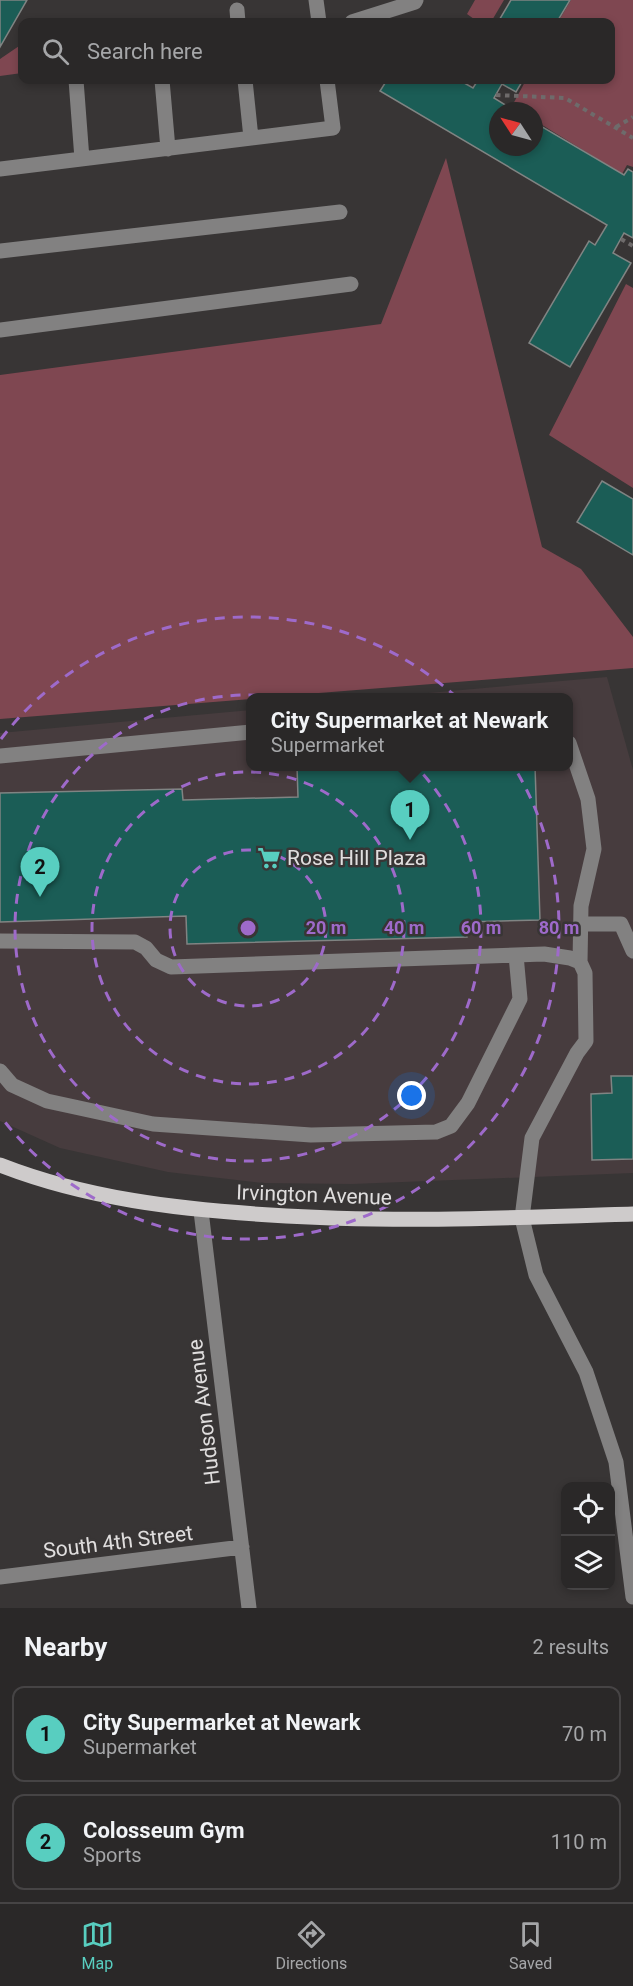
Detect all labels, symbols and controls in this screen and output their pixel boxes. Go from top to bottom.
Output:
search box [18,18,615,84]
icon: search [39,35,72,68]
text: Search here [87,39,203,64]
north arrow [489,102,543,156]
popup [246,693,573,771]
text: City Supermarket at Newark [271,708,548,733]
text: Supermarket [271,733,385,757]
pin: 1 [390,790,430,840]
supermarket icon: Rose Hill Plaza [256,845,282,871]
place label: Rose Hill Plaza [287,846,426,870]
pin: 2 [20,848,60,897]
text: 20 m [306,917,346,938]
text: 40 m [384,917,424,938]
text: 60 m [461,917,501,938]
text: 80 m [539,917,579,938]
centre of rings [238,918,258,938]
your location [397,1081,426,1110]
street label: Irvington Avenue [236,1180,392,1210]
street label: Hudson Avenue [183,1338,225,1486]
map controls [561,1482,615,1590]
button: locate [561,1482,615,1536]
street label: South 4th Street [42,1521,194,1563]
button: layers [561,1536,615,1590]
text: Nearby [24,1632,107,1662]
text: 2 results [533,1635,609,1659]
text: City Supermarket at Newark [83,1710,360,1735]
text: 1 [40,1722,51,1746]
text: 70 m [562,1722,607,1746]
text: Supermarket [83,1735,197,1759]
text: Colosseum Gym [83,1818,245,1843]
text: 2 [40,1830,51,1854]
text: 110 m [551,1830,607,1854]
text: Sports [83,1843,142,1867]
tab: Map [81,1918,114,1973]
tab: Directions [275,1918,347,1973]
tab: Saved [509,1918,552,1973]

